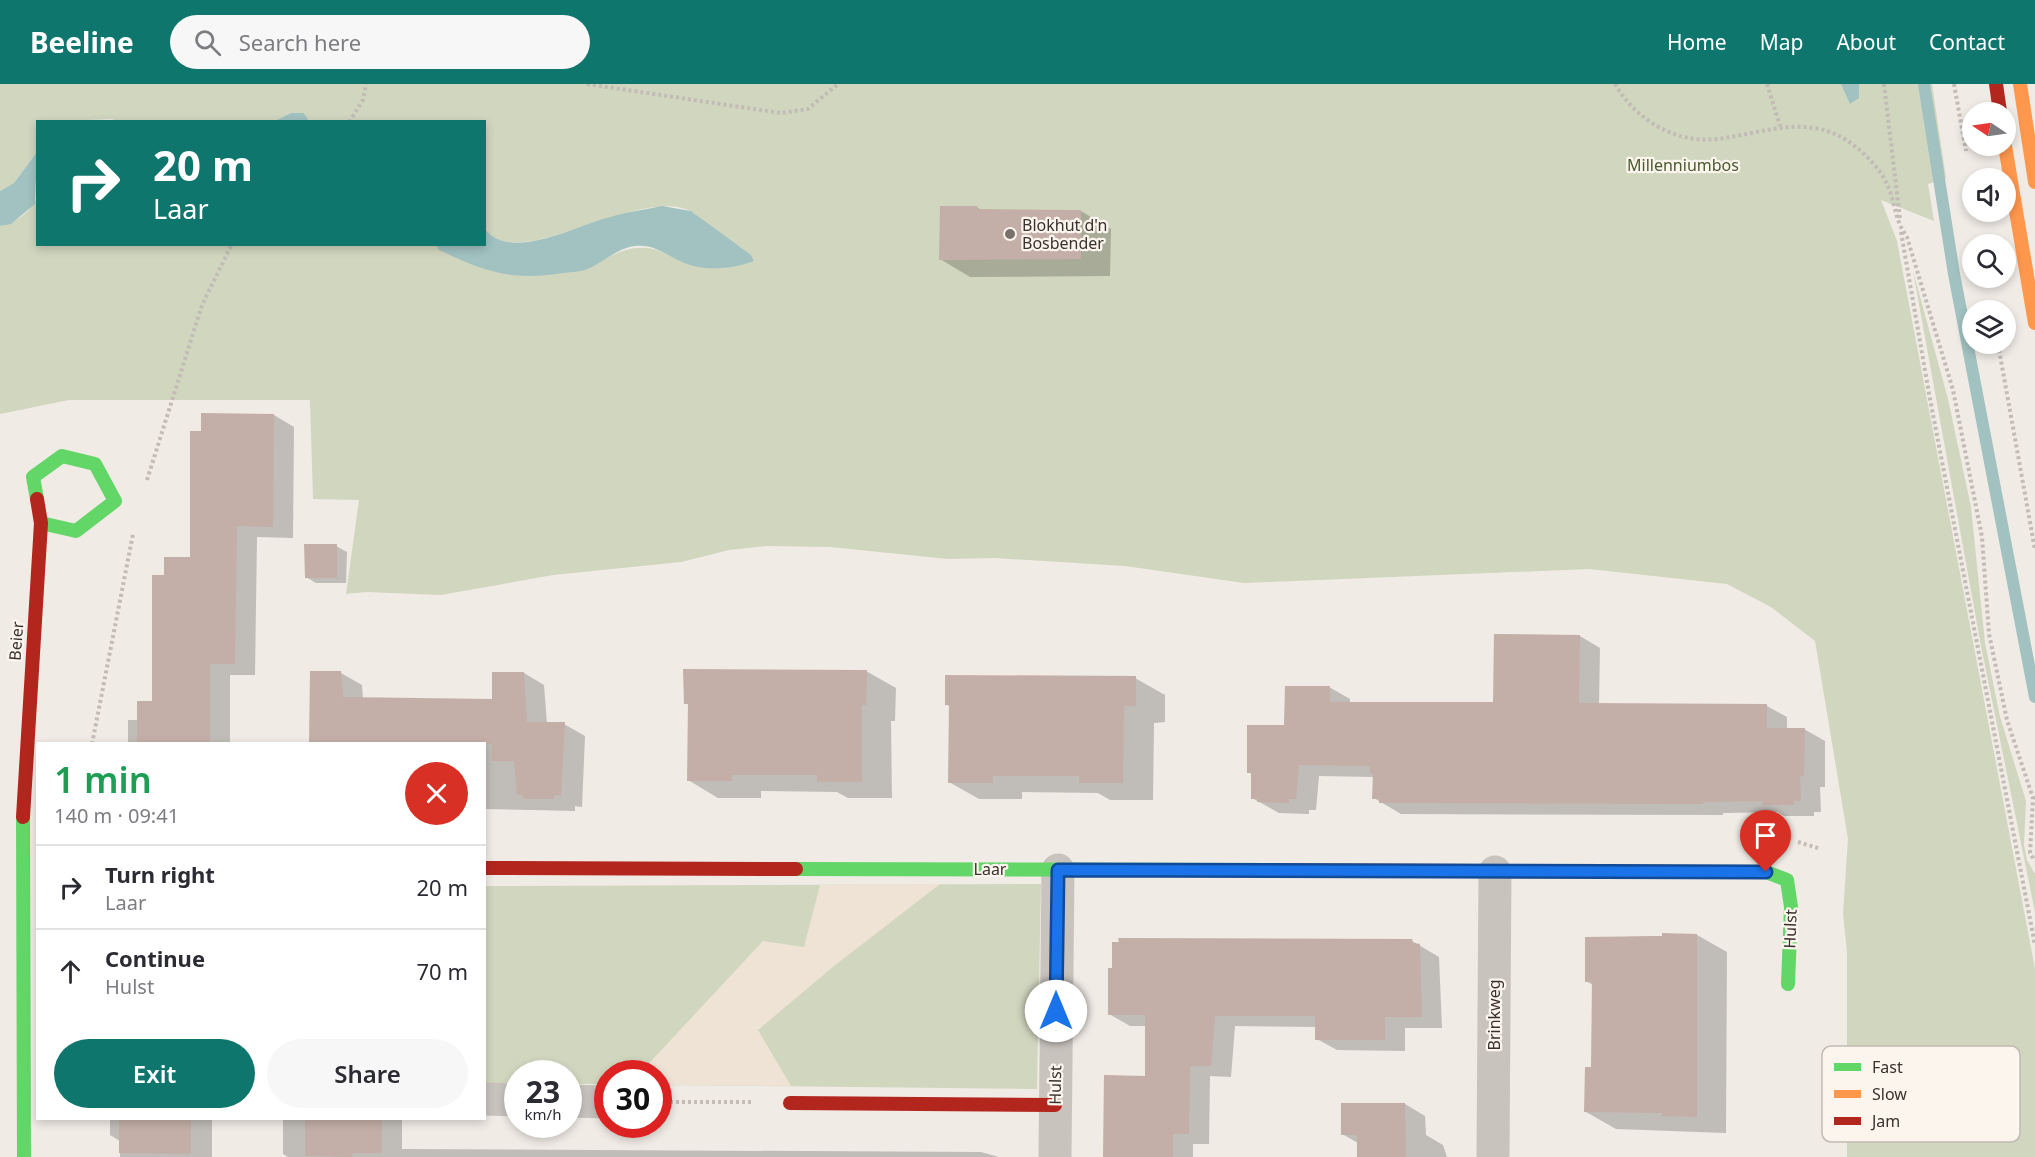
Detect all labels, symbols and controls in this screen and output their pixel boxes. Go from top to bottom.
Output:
search box [170,15,590,69]
text: Beeline [30,23,134,61]
icon: search [191,26,224,59]
text: Search here [239,27,361,57]
text: Home [1667,28,1727,56]
text: Map [1760,28,1803,56]
text: About [1836,28,1896,56]
text: Contact [1929,28,2005,56]
north arrow [1962,102,2016,156]
map controls [1962,102,2016,354]
text: 20 m [153,136,253,193]
icon: right [54,144,132,222]
park label: Millenniumbos [1627,154,1739,176]
button: sound [1962,168,2016,222]
text: Laar [153,190,209,227]
place label: Blokhut d'n Bosbender [1022,214,1107,254]
marker: Blokhut d'n Bosbender [1003,227,1017,241]
button: search [1962,234,2016,288]
button: layers [1962,300,2016,354]
street label: Beier [4,620,28,661]
text: 1 min [54,755,152,804]
button: close [405,762,468,825]
text: 140 m · 09:41 [54,802,179,829]
pin [1740,810,1791,872]
icon: arrive [1749,819,1782,852]
street label: Laar [974,858,1007,880]
text: Turn right [105,859,215,889]
icon: right [54,871,87,904]
text: 20 m [417,872,468,902]
text: Laar [105,889,146,916]
street label: Hulst [1778,909,1802,949]
text: Continue [105,943,205,973]
icon: ahead [54,955,87,988]
text: 70 m [417,956,468,986]
text: Hulst [105,973,154,1000]
position arrow [1024,979,1088,1043]
street label: Brinkweg [1483,979,1505,1051]
button: Exit [54,1039,255,1108]
button: Share [267,1039,468,1108]
legend [1822,1046,2020,1142]
text: Fast [1872,1056,1903,1078]
speed limit sign: 30 [594,1060,672,1138]
street label: Hulst [1044,1065,1066,1105]
text: 23 [526,1071,560,1112]
text: Slow [1872,1083,1907,1105]
text: km/h [525,1104,561,1124]
text: Jam [1870,1110,1900,1132]

